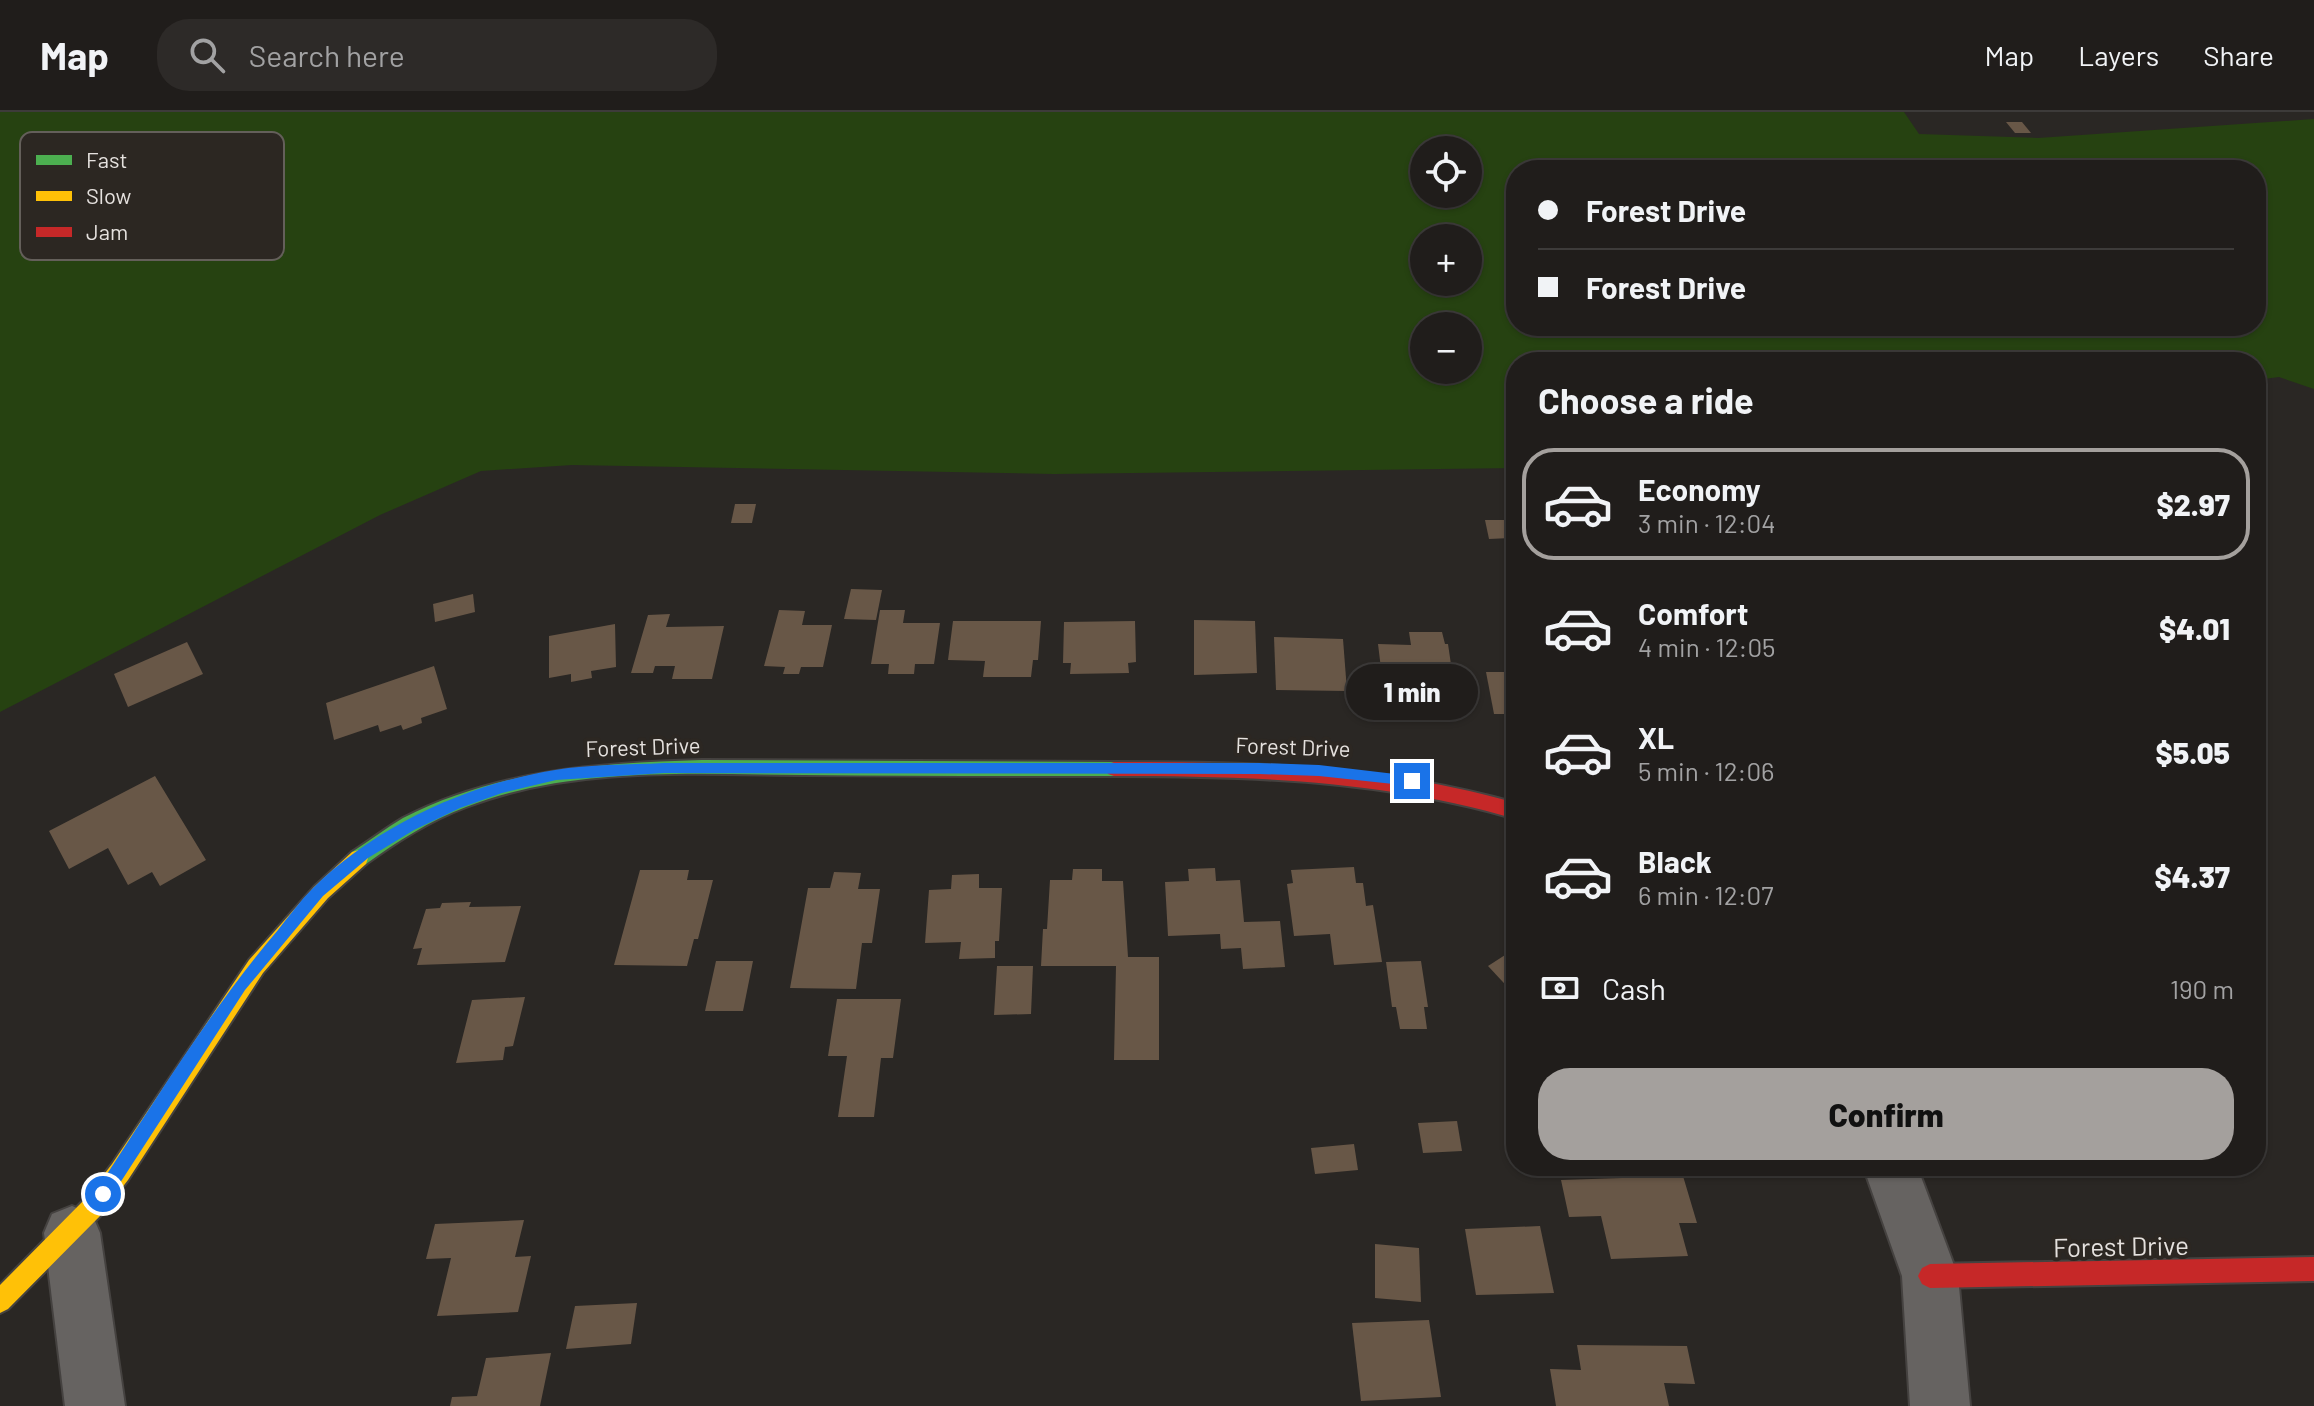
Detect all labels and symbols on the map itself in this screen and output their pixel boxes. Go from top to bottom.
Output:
legend [20,132,284,260]
text: Fast [86,146,128,172]
text: Slow [86,182,131,208]
text: Jam [86,218,128,244]
callout: 1 min [1346,665,1478,721]
street label: Forest Drive [585,731,701,761]
street label: Forest Drive [1235,731,1351,761]
route end [1394,763,1430,799]
route start [85,1176,121,1212]
street label: Forest Drive [2053,1229,2189,1262]

